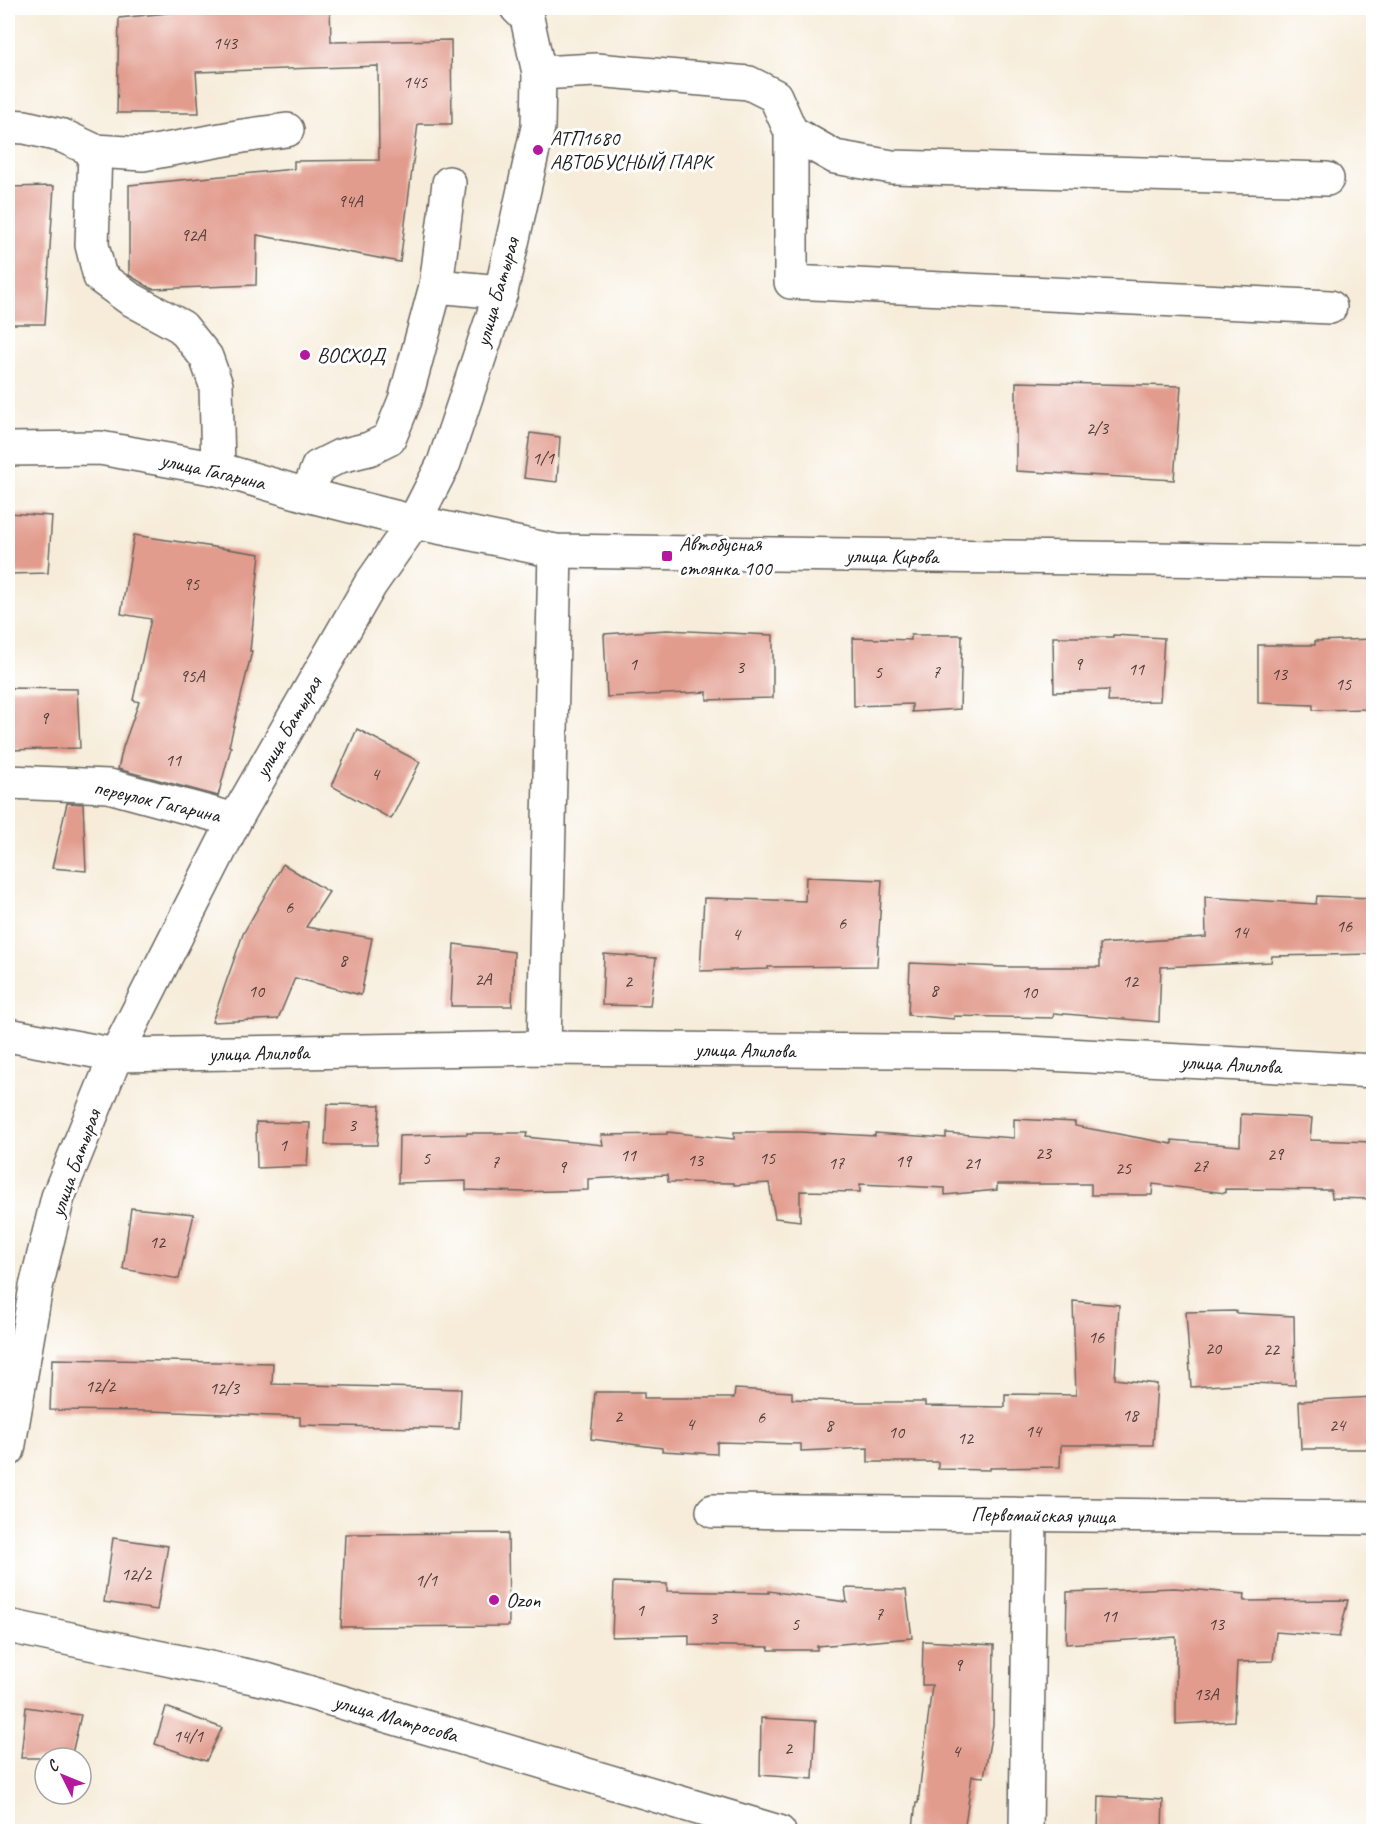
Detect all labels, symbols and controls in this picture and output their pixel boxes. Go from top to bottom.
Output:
house number: 143 [213,32,239,54]
house number: 145 [403,71,428,93]
place label: АТП1680 АВТОБУСНЫЙ ПАРК [550,125,715,175]
marker: АТП1680 АВТОБУСНЫЙ ПАРК [531,143,545,157]
house number: 94А [337,190,364,212]
house number: 92А [180,224,207,246]
street label: улица Батырая [469,233,525,351]
place label: ВОСХОД [317,342,387,368]
marker: ВОСХОД [298,348,312,362]
house number: 2/3 [1086,417,1110,439]
street label: улица Гагарина [156,446,269,496]
house number: 1/1 [532,447,555,469]
place label: Автобусная стоянка 100 [679,531,773,581]
street label: улица Кирова [843,542,941,570]
marker: Автобусная стоянка 100 [660,549,674,563]
house number: 95 [183,573,200,595]
house number: 1 [629,653,638,675]
house number: 9 [1074,653,1084,675]
house number: 3 [736,656,746,678]
house number: 11 [1128,658,1145,680]
house number: 5 [874,661,883,683]
house number: 7 [932,661,941,683]
house number: 13 [1271,663,1289,685]
house number: 95А [179,665,206,687]
street label: улица Батырая [248,671,328,784]
house number: 15 [1335,673,1352,695]
house number: 9 [40,707,50,729]
house number: 11 [165,749,182,771]
house number: 4 [371,763,381,785]
street label: переулок Гагарина [91,774,224,828]
house number: 6 [285,896,294,918]
house number: 6 [838,912,847,934]
house number: 16 [1336,915,1353,937]
house number: 14 [1232,921,1250,943]
house number: 4 [732,923,742,945]
house number: 8 [339,949,349,971]
house number: 2А [474,968,493,990]
house number: 2 [624,970,634,992]
house number: 12 [1122,970,1140,992]
house number: 8 [930,979,940,1001]
house number: 10 [248,980,266,1002]
house number: 10 [1021,981,1039,1003]
street label: улица Алилова [693,1036,798,1064]
street label: улица Алилова [207,1039,312,1067]
street label: улица Алилова [1178,1048,1284,1080]
street label: улица Батырая [43,1105,107,1222]
house number: 3 [348,1114,358,1136]
house number: 1 [279,1134,288,1156]
house number: 23 [1035,1142,1053,1164]
house number: 29 [1267,1143,1285,1165]
house number: 11 [620,1144,637,1166]
house number: 5 [422,1147,431,1169]
house number: 15 [759,1147,776,1169]
house number: 13 [687,1149,705,1171]
house number: 19 [895,1150,913,1172]
house number: 7 [491,1151,500,1173]
house number: 17 [828,1152,845,1174]
house number: 21 [964,1152,981,1174]
house number: 27 [1192,1155,1209,1177]
house number: 9 [558,1156,568,1178]
house number: 25 [1115,1157,1132,1179]
house number: 12 [149,1231,167,1253]
house number: 16 [1088,1326,1105,1348]
house number: 20 [1205,1337,1223,1359]
house number: 22 [1263,1338,1281,1360]
house number: 12/2 [85,1375,117,1397]
house number: 12/3 [209,1377,241,1399]
house number: 18 [1122,1404,1140,1426]
house number: 2 [614,1405,624,1427]
house number: 6 [757,1406,766,1428]
house number: 4 [686,1413,696,1435]
house number: 8 [825,1414,835,1436]
house number: 24 [1329,1414,1347,1436]
house number: 14 [1025,1420,1043,1442]
house number: 10 [888,1421,906,1443]
house number: 12 [957,1427,975,1449]
street label: Первомайская улица [971,1501,1117,1529]
house number: 12/2 [121,1563,153,1585]
house number: 1/1 [415,1569,438,1591]
place label: Ozon [506,1587,541,1613]
marker: Ozon [487,1593,501,1607]
house number: 1 [636,1599,645,1621]
house number: 7 [875,1603,884,1625]
house number: 11 [1101,1605,1118,1627]
house number: 3 [709,1607,719,1629]
house number: 5 [791,1613,800,1635]
house number: 13 [1208,1613,1226,1635]
house number: 9 [954,1654,964,1676]
house number: 13А [1193,1683,1220,1705]
street label: улица Матросова [329,1687,462,1749]
house number: 14/1 [173,1725,204,1747]
house number: 2 [784,1737,794,1759]
house number: 4 [952,1740,962,1762]
north arrow [33,1746,93,1806]
text: С [43,1755,64,1776]

